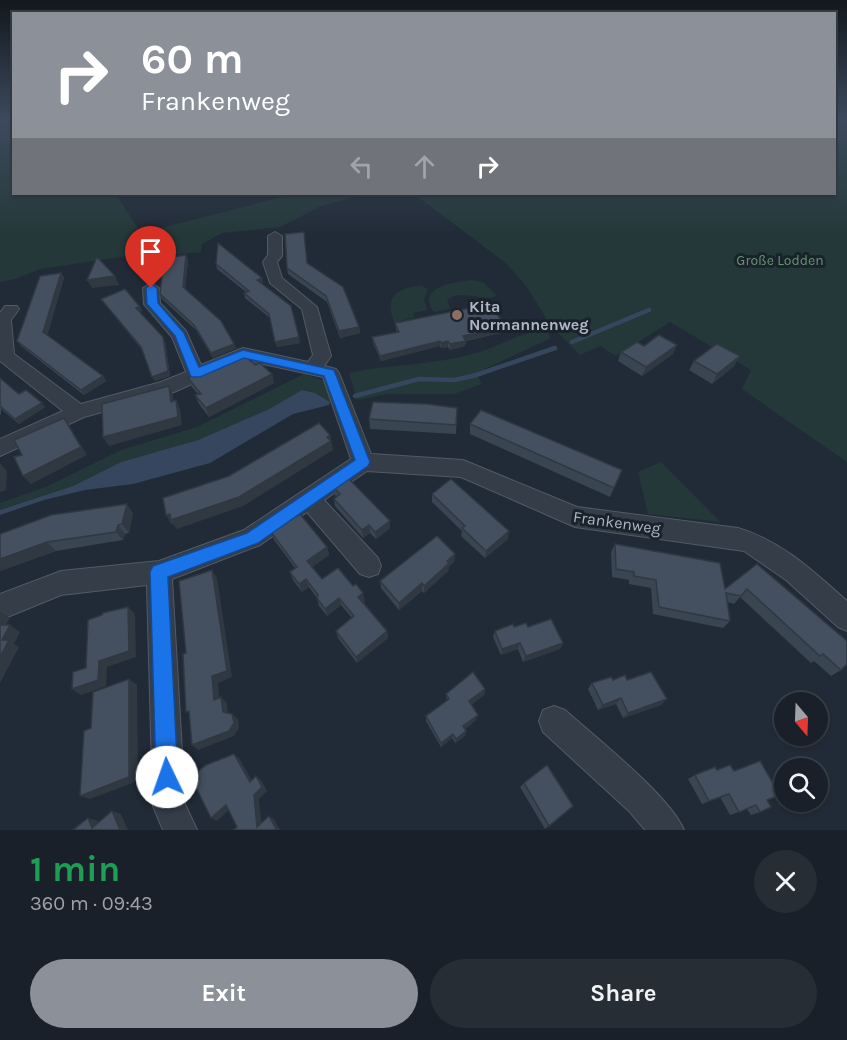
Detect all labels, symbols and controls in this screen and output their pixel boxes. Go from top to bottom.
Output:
text: 60 m [141,34,244,84]
icon: right [42,36,120,114]
text: Frankenweg [141,85,290,117]
icon: left [345,150,378,183]
icon: ahead [408,150,441,183]
icon: right [471,150,504,183]
pin [125,226,176,288]
icon: arrive [134,235,167,268]
park label: Große Lodden [736,252,824,269]
place label: Kita Normannenweg [469,297,589,334]
marker: Kita Normannenweg [450,308,464,322]
street label: Frankenweg [572,507,662,538]
north arrow [774,692,828,746]
map controls [774,692,828,812]
position arrow [135,745,199,809]
button: search [774,758,828,812]
text: 1 min [30,848,120,890]
button: close [754,850,817,913]
text: 360 m · 09:43 [30,892,153,915]
button: Exit [30,959,418,1028]
button: Share [430,959,817,1028]

